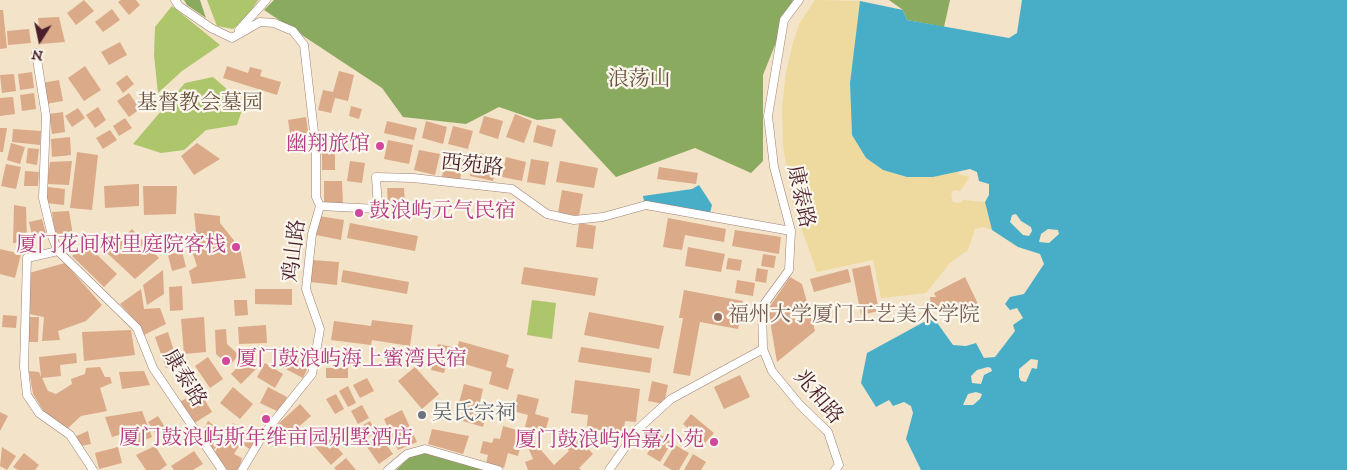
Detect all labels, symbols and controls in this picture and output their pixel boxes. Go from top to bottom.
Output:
north arrow [15,15,65,65]
text: N [30,45,45,65]
park label: 浪荡山 [608,68,670,94]
park label: 基督教会墓园 [137,92,263,118]
place label: 幽翔旅馆 [286,133,370,159]
marker: 幽翔旅馆 [374,140,386,152]
street label: 西苑路 [439,151,505,183]
street label: 康泰路 [780,164,818,230]
place label: 鼓浪屿元气民宿 [369,200,516,226]
marker: 鼓浪屿元气民宿 [353,207,365,219]
street label: 鸡山路 [280,218,312,284]
place label: 厦门花间树里庭院客栈 [16,234,226,260]
marker: 厦门花间树里庭院客栈 [230,241,242,253]
place label: 福州大学厦门工艺美术学院 [728,304,980,330]
marker: 福州大学厦门工艺美术学院 [712,311,724,323]
street label: 康泰路 [156,346,210,412]
place label: 厦门鼓浪屿海上蜜湾民宿 [236,348,467,374]
marker: 厦门鼓浪屿海上蜜湾民宿 [220,355,232,367]
street label: 兆和路 [787,366,847,430]
place label: 吴氏宗祠 [432,402,516,428]
marker: 吴氏宗祠 [416,409,428,421]
marker: 厦门鼓浪屿斯年维亩园别墅酒店 [260,413,272,425]
place label: 厦门鼓浪屿斯年维亩园别墅酒店 [119,427,413,453]
place label: 厦门鼓浪屿怡嘉小苑 [515,429,704,455]
marker: 厦门鼓浪屿怡嘉小苑 [708,436,720,448]

